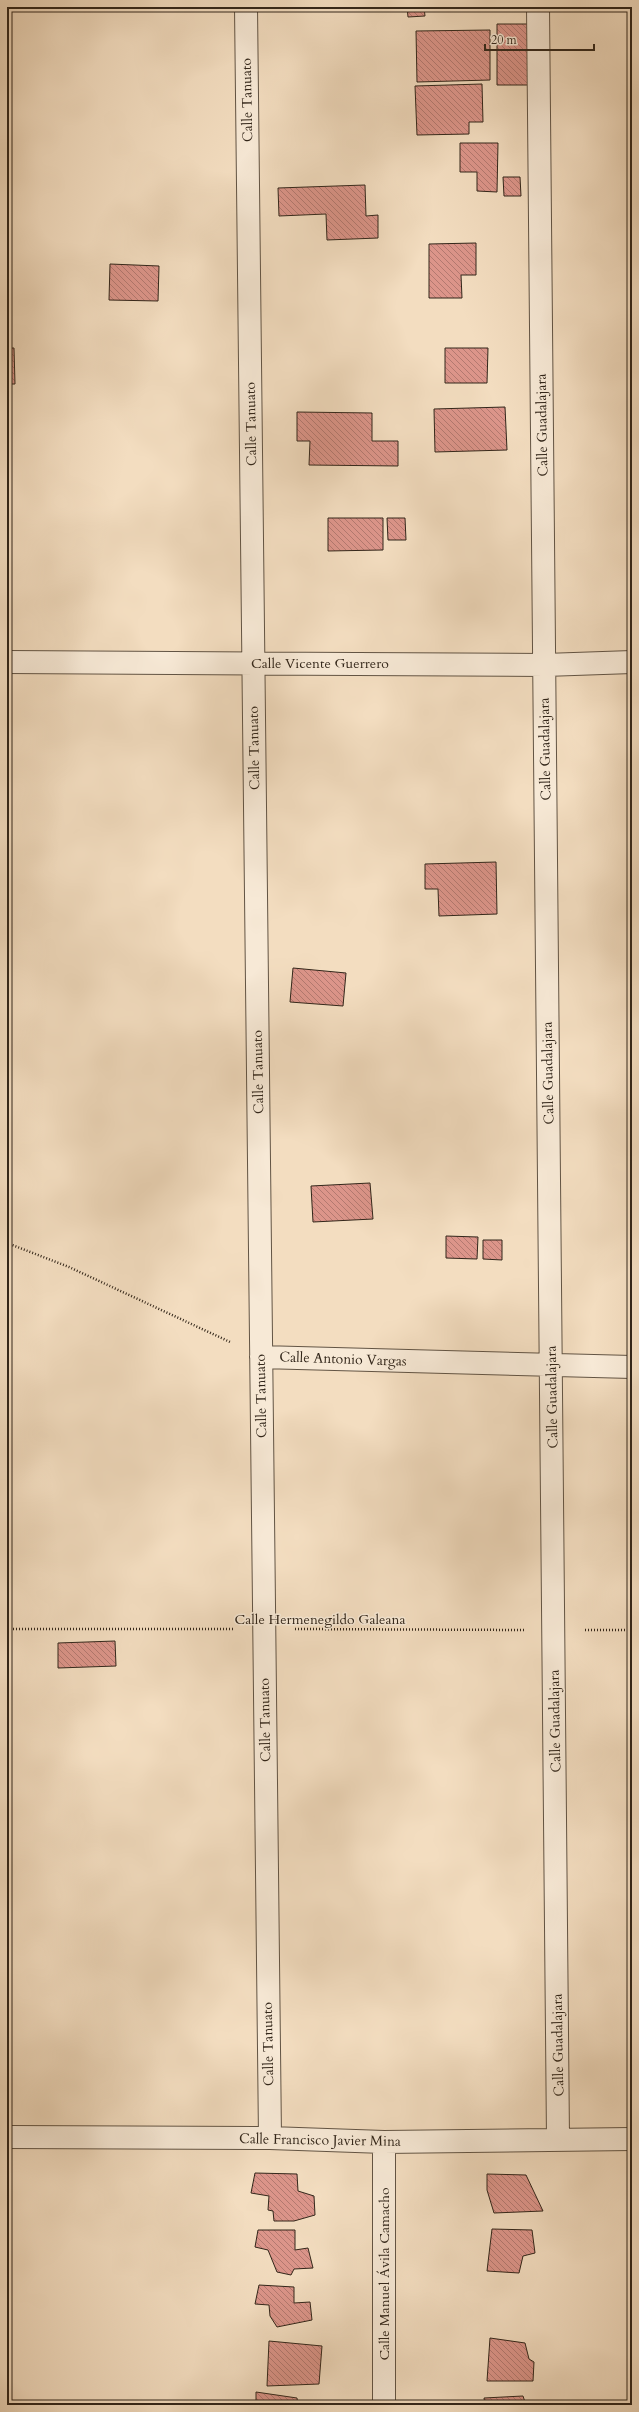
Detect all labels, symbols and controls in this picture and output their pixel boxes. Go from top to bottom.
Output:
scale bar [485,26,594,52]
text: 20 m [491,32,518,48]
street label: Calle Tanuato [237,57,257,142]
street label: Calle Guadalajara [532,373,552,477]
street label: Calle Tanuato [241,381,261,466]
street label: Calle Vicente Guerrero [251,654,389,673]
street label: Calle Guadalajara [535,697,555,801]
street label: Calle Tanuato [244,705,264,790]
street label: Calle Guadalajara [538,1021,558,1125]
street label: Calle Tanuato [248,1029,268,1114]
street label: Calle Guadalajara [542,1345,562,1449]
street label: Calle Antonio Vargas [279,1347,407,1371]
street label: Calle Tanuato [251,1353,271,1438]
street label: Calle Hermenegildo Galeana [235,1610,405,1629]
street label: Calle Guadalajara [545,1669,565,1773]
street label: Calle Tanuato [255,1677,275,1762]
street label: Calle Guadalajara [548,1993,568,2097]
street label: Calle Tanuato [258,2001,278,2086]
street label: Calle Francisco Javier Mina [239,2129,401,2151]
street label: Calle Manuel Ávila Camacho [375,2187,394,2361]

